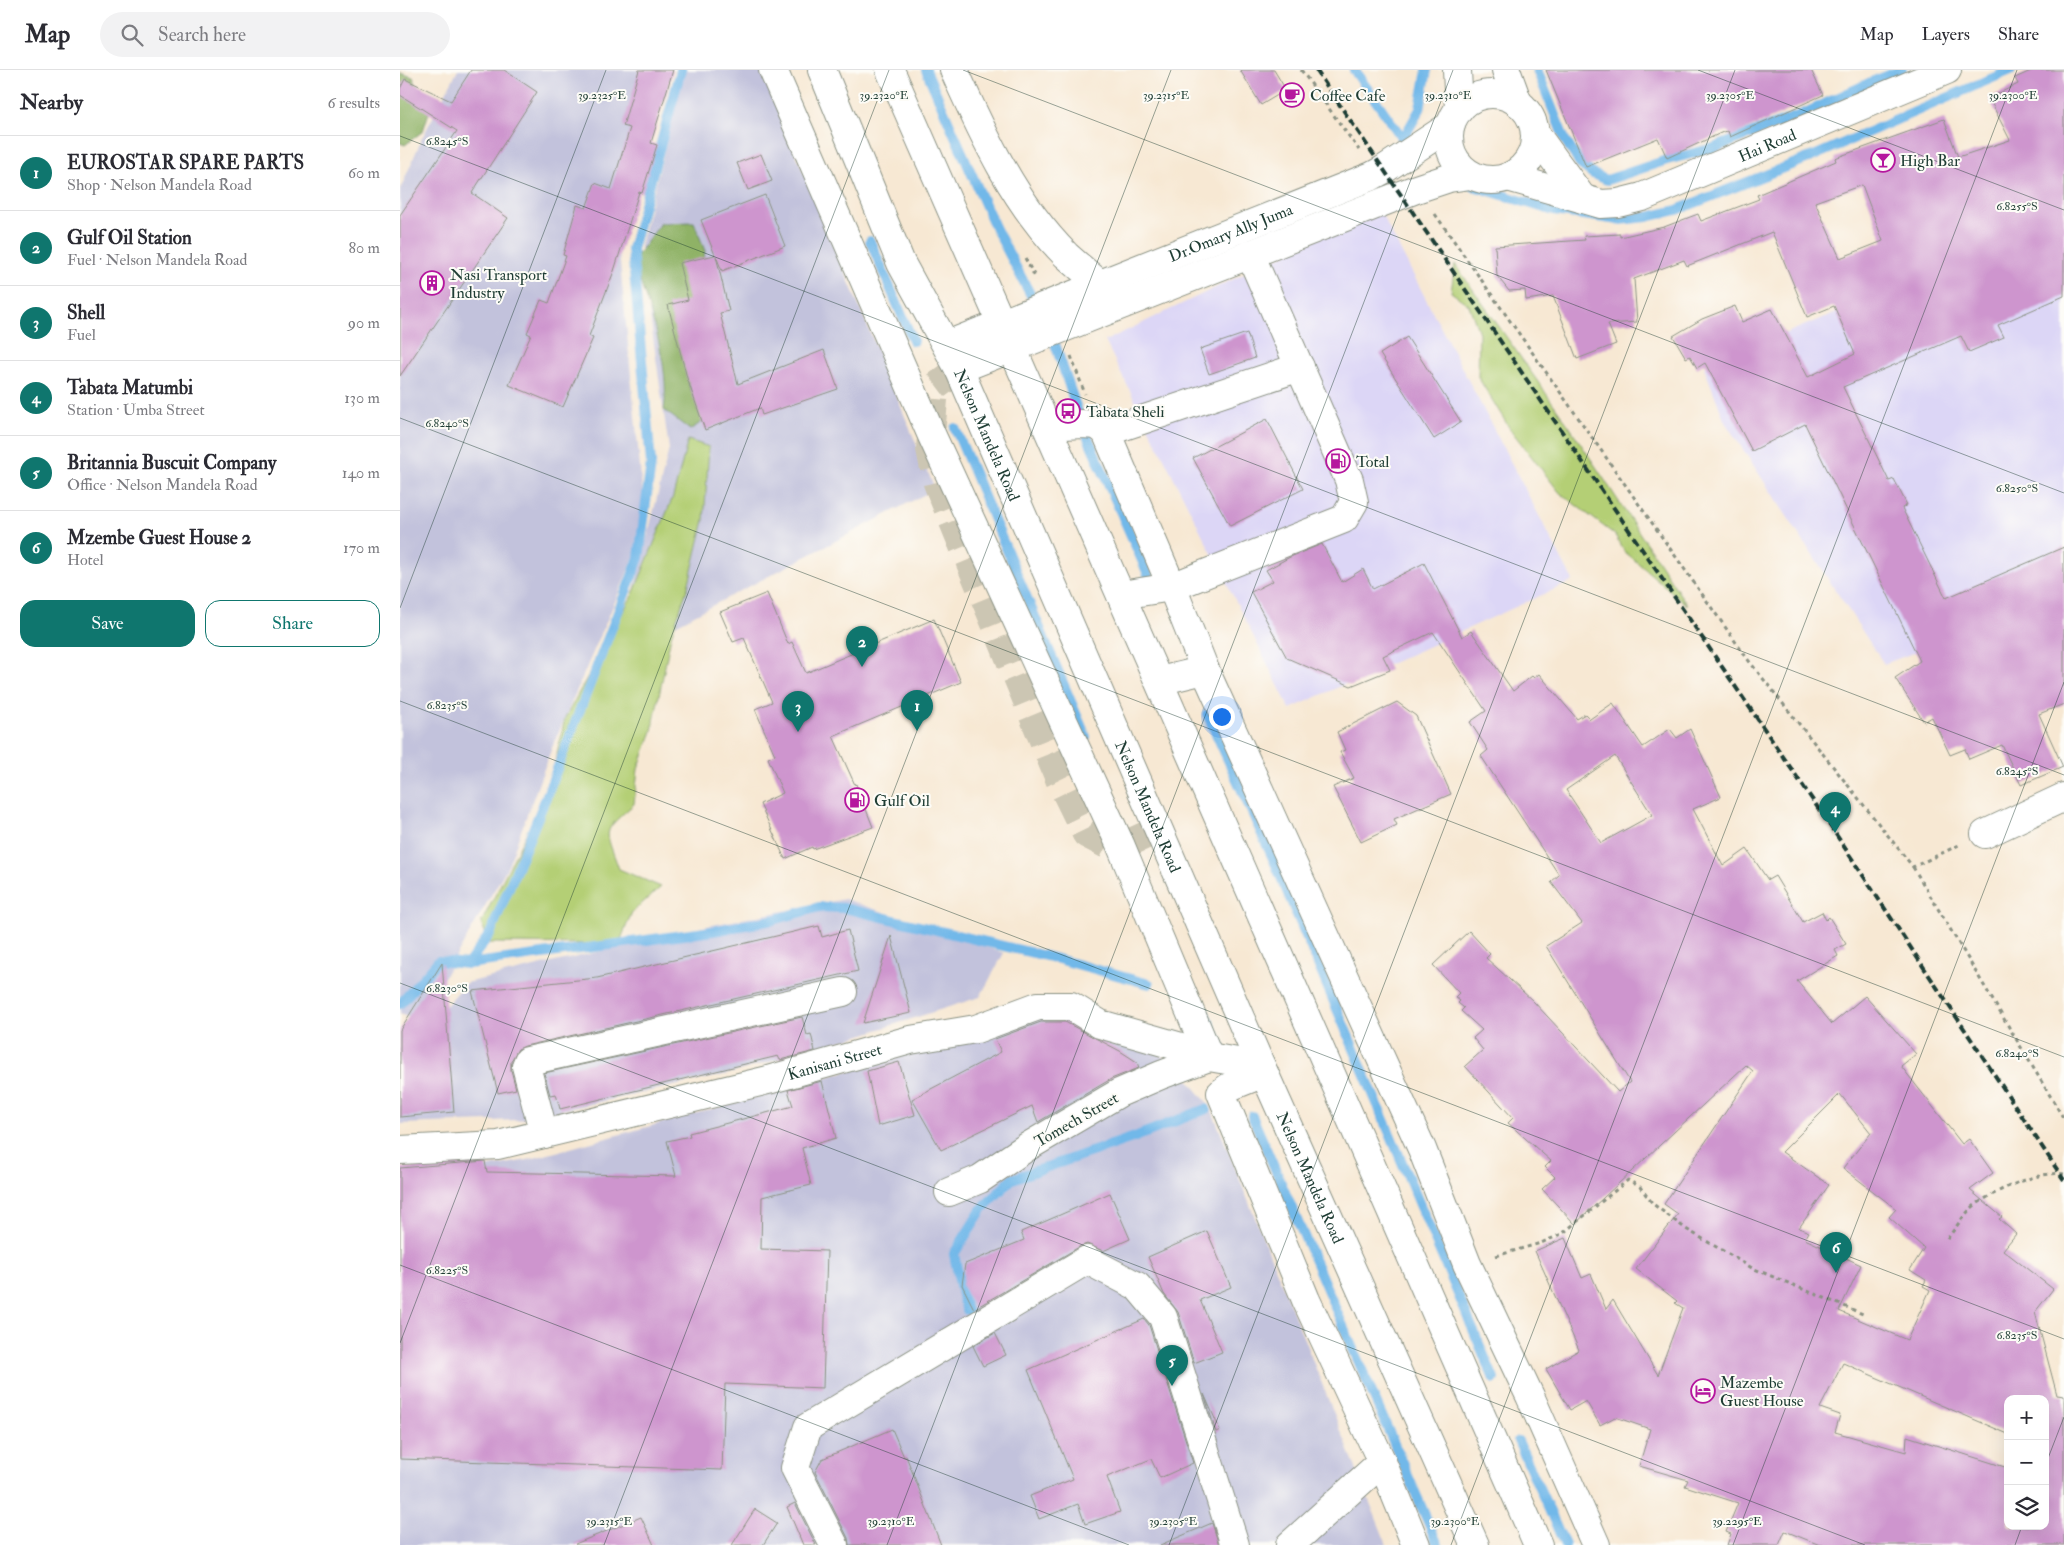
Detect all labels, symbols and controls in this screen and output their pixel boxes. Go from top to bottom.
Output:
search box [100,12,450,57]
text: Map [25,19,70,50]
icon: search [118,21,146,49]
text: Search here [158,23,246,47]
text: Map [1860,23,1894,46]
text: Layers [1922,23,1970,46]
text: Share [1998,23,2039,46]
cafe icon: Coffee Cafe [1279,82,1305,108]
place label: Coffee Cafe [1310,86,1386,106]
text: 39.2325°E [578,88,626,103]
text: 39.2320°E [860,88,909,103]
text: 39.2315°E [1143,88,1189,103]
text: 39.2310°E [1424,88,1472,103]
text: 39.2305°E [1706,88,1754,103]
text: 39.2300°E [1989,88,2038,103]
text: Nearby [20,89,83,116]
text: 6 results [328,93,380,113]
street label: Hai Road [1735,125,1799,167]
text: 6.8245°S [426,134,468,149]
bar icon: High Bar [1870,147,1896,173]
text: EUROSTAR SPARE PARTS [67,151,304,175]
place label: High Bar [1900,151,1960,171]
text: 1 [33,163,39,183]
text: 60 m [348,163,380,183]
text: Shop · Nelson Mandela Road [67,175,252,195]
street label: Dr.Omary Ally Juma [1166,199,1296,267]
text: 6.8255°S [1996,199,2038,214]
text: Gulf Oil Station [67,226,192,250]
text: 2 [32,238,40,258]
text: 80 m [349,238,380,258]
text: Fuel · Nelson Mandela Road [67,250,247,270]
place label: Nasi Transport Industry [450,265,547,303]
building icon: Nasi Transport Industry [419,270,445,296]
text: Shell [67,301,105,325]
text: 3 [33,313,39,333]
text: 90 m [348,313,380,333]
text: Fuel [67,325,96,345]
street label: Nelson Mandela Road [949,366,1024,504]
text: Tabata Matumbi [67,376,193,400]
text: 4 [32,388,40,408]
text: 130 m [344,388,380,408]
bus stop icon: Tabata Sheli [1055,398,1081,424]
text: Station · Umba Street [67,400,205,420]
place label: Tabata Sheli [1086,402,1165,422]
text: 6.8240°S [425,416,469,431]
fuel station icon: Total [1325,448,1351,474]
text: Britannia Buscuit Company [67,451,276,475]
place label: Total [1356,452,1389,472]
text: 5 [32,463,40,483]
text: 140 m [342,463,380,483]
text: Office · Nelson Mandela Road [67,475,258,495]
text: 6.8250°S [1996,481,2038,496]
text: Mzembe Guest House 2 [67,526,251,550]
text: 6 [32,538,40,558]
text: 170 m [343,538,380,558]
text: Hotel [67,550,104,570]
button: Save [20,600,195,647]
button: Share [205,600,380,647]
pin: 2 [846,626,878,667]
pin: 1 [901,690,933,731]
pin: 3 [782,691,814,732]
text: 6.8235°S [427,698,467,713]
your location [1209,704,1235,730]
street label: Nelson Mandela Road [1110,738,1185,876]
text: 6.8245°S [1996,764,2038,779]
fuel station icon: Gulf Oil [844,787,870,813]
place label: Gulf Oil [874,791,930,811]
pin: 4 [1819,792,1851,833]
text: 6.8230°S [426,981,468,996]
street label: Kanisani Street [786,1039,884,1085]
text: 6.8240°S [1995,1046,2039,1061]
street label: Tomech Street [1031,1088,1122,1152]
street label: Nelson Mandela Road [1272,1109,1348,1247]
pin: 6 [1820,1232,1852,1273]
text: 6.8225°S [426,1263,468,1278]
text: 6.8235°S [1997,1328,2037,1343]
pin: 5 [1156,1345,1188,1386]
place label: Mazembe Guest House [1720,1373,1804,1411]
hotel icon: Mazembe Guest House [1690,1378,1716,1404]
map controls [2004,1395,2049,1530]
button: + [2004,1395,2049,1440]
button: − [2004,1440,2049,1485]
button: layers [2004,1485,2049,1530]
text: 39.2315°E [586,1514,632,1529]
text: 39.2310°E [867,1514,915,1529]
text: 39.2305°E [1149,1514,1197,1529]
text: 39.2300°E [1431,1514,1480,1529]
text: 39.2295°E [1712,1514,1762,1529]

